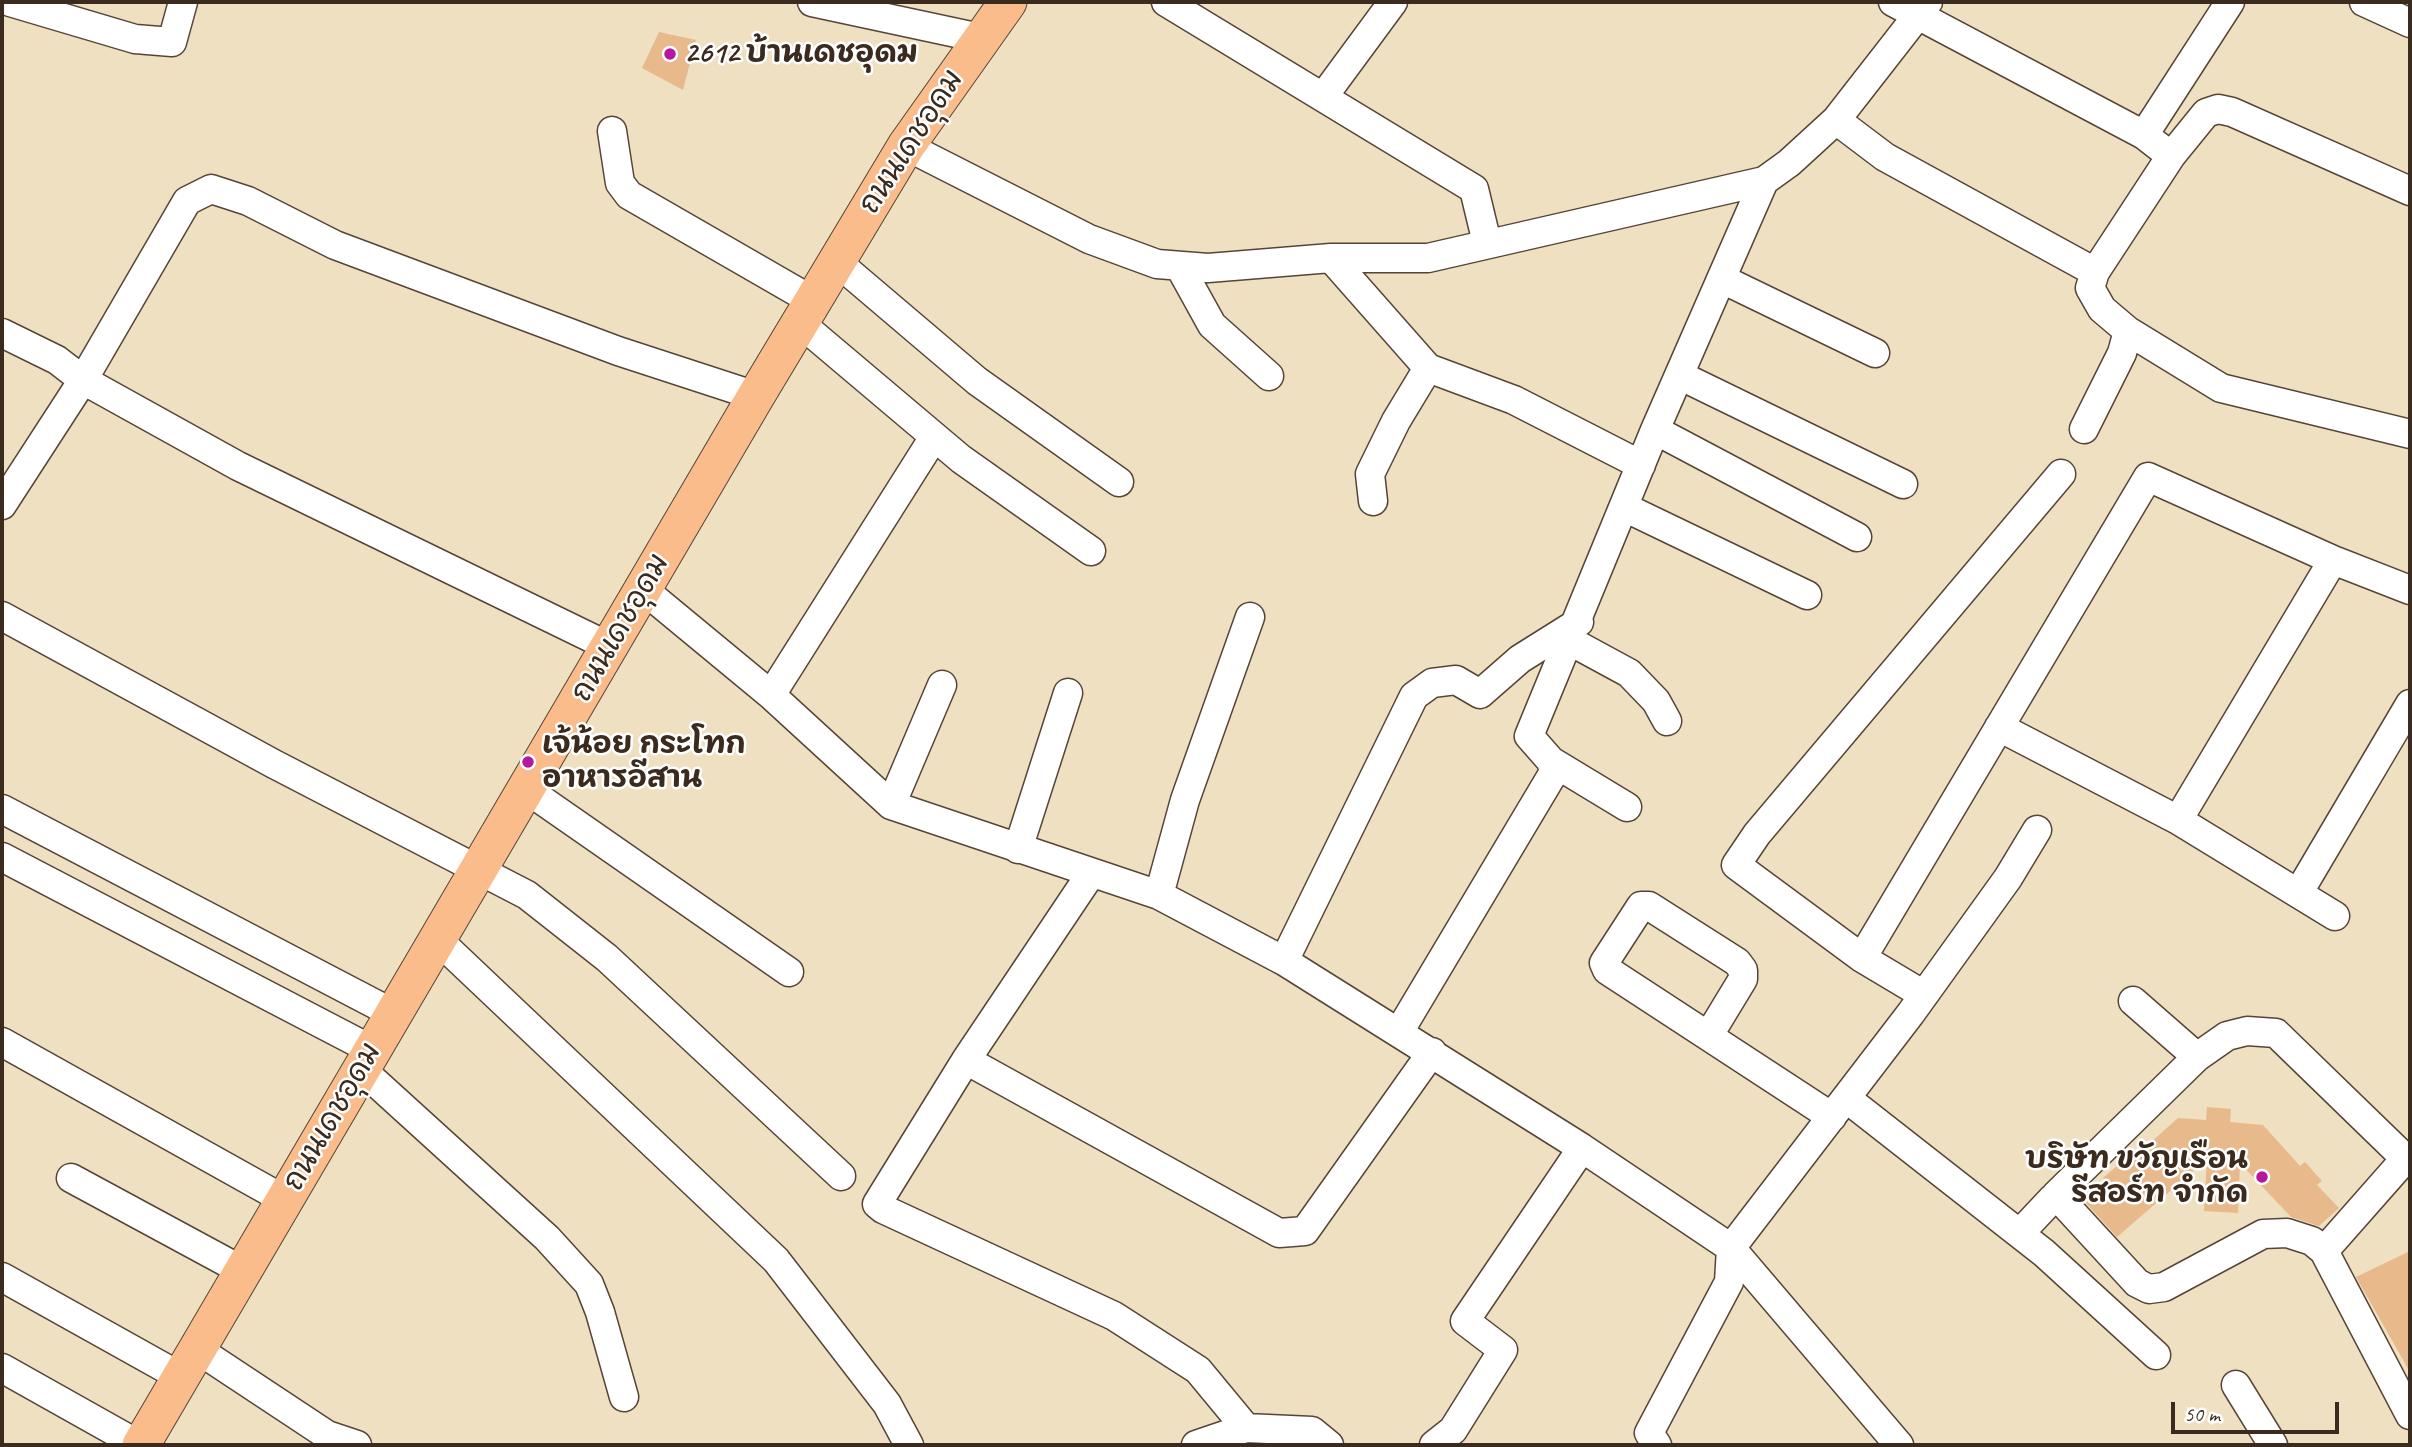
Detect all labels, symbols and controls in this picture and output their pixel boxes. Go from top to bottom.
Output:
place label: 2612 บ้านเดชอุดม [684,36,918,72]
marker: 2612 บ้านเดชอุดม [662,46,678,62]
street label: ถนนเดชอุดม [852,63,972,221]
street label: ถนนเดชอุดม [564,548,678,708]
place label: เจ้น้อย กระโทก อาหารอีสาน [542,727,745,798]
marker: เจ้น้อย กระโทก อาหารอีสาน [520,754,536,770]
street label: ถนนเดชอุดม [276,1037,390,1197]
place label: บริษัท ขวัญเรือน รีสอร์ท จำกัด [2025,1142,2248,1212]
marker: บริษัท ขวัญเรือน รีสอร์ท จำกัด [2254,1169,2270,1185]
scale bar [2174,1388,2342,1432]
text: 50 m [2184,1401,2220,1427]

